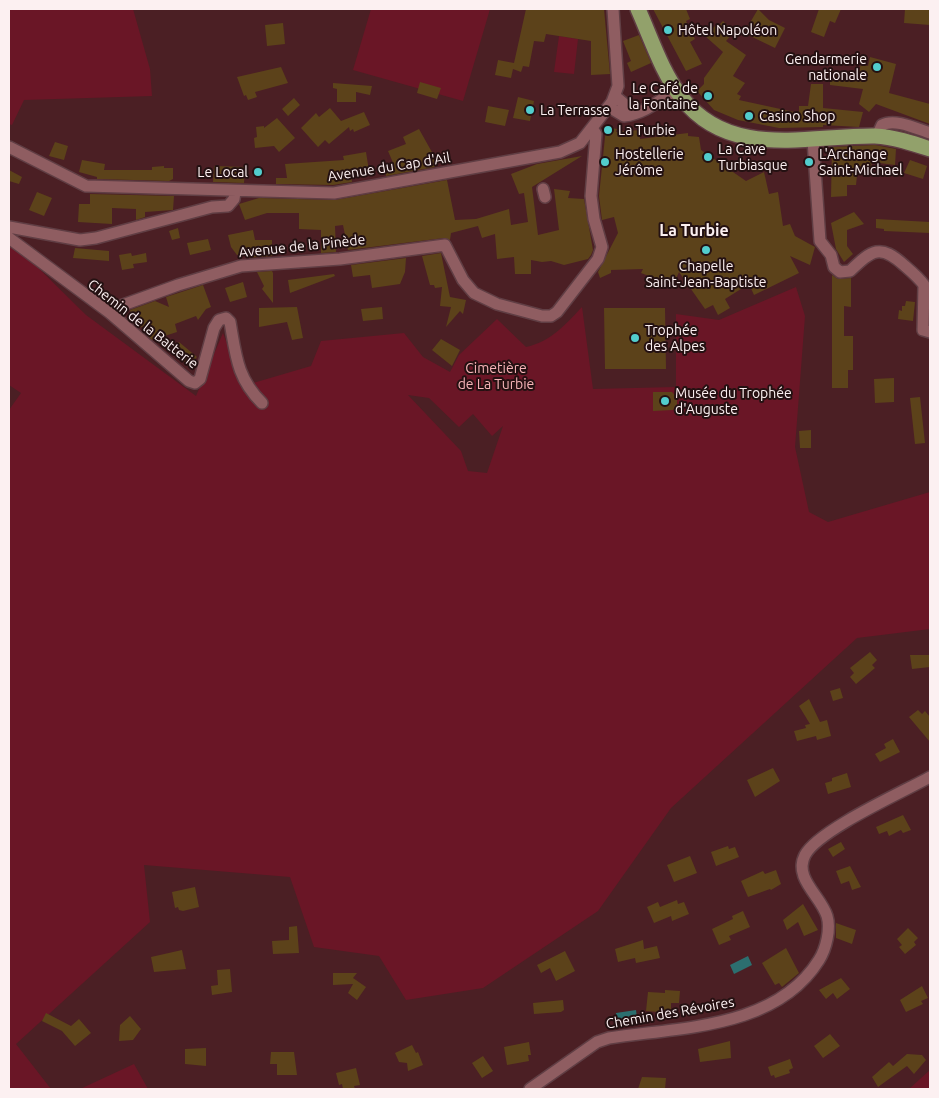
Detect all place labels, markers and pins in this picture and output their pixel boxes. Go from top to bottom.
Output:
place label: Hôtel Napoléon [678,22,777,38]
marker: Hôtel Napoléon [662,24,674,36]
place label: Gendarmerie nationale [785,51,867,84]
marker: Gendarmerie nationale [871,61,883,73]
place label: Le Café de la Fontaine [629,80,698,112]
marker: Le Café de la Fontaine [702,90,714,102]
place label: La Terrasse [540,102,610,118]
marker: La Terrasse [524,104,536,116]
place label: Casino Shop [759,108,835,124]
marker: Casino Shop [743,110,755,122]
place label: La Turbie [618,122,676,138]
marker: La Turbie [602,124,614,136]
place label: La Cave Turbiasque [718,141,787,174]
place label: Hostellerie Jérôme [615,146,684,178]
place label: L'Archange Saint-Michael [819,146,903,178]
marker: La Cave Turbiasque [702,151,714,163]
marker: Hostellerie Jérôme [599,156,611,168]
marker: L'Archange Saint-Michael [803,156,815,168]
place label: Le Local [197,164,248,180]
marker: Le Local [252,166,264,178]
marker: Chapelle Saint-Jean-Baptiste [700,244,712,256]
place label: Chapelle Saint-Jean-Baptiste [645,258,767,290]
place label: Trophée des Alpes [645,322,705,354]
marker: Trophée des Alpes [629,332,641,344]
place label: Musée du Trophée d'Auguste [675,385,792,418]
marker: Musée du Trophée d'Auguste [659,395,671,407]

